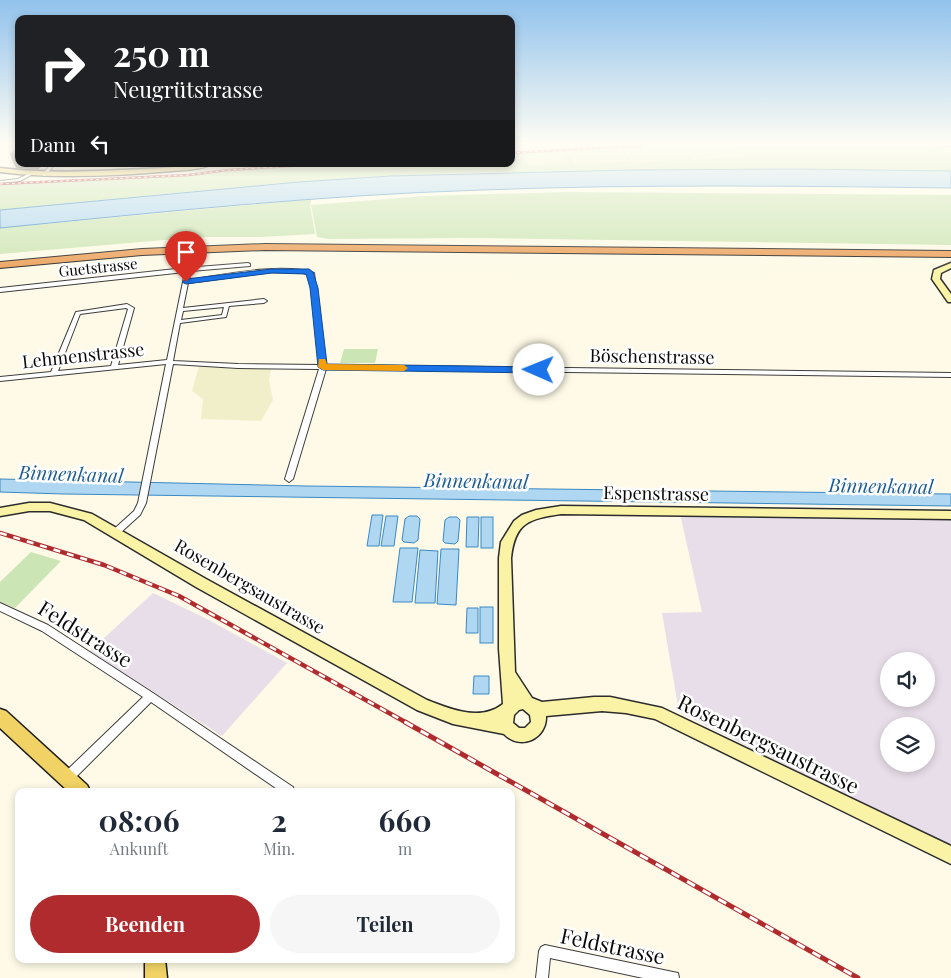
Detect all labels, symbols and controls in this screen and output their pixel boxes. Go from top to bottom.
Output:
text: 250 m [113,29,210,76]
icon: right [30,35,95,100]
text: Neugrütstrasse [113,74,263,104]
icon: left [86,130,114,158]
text: Dann [30,131,76,157]
pin [165,231,207,282]
icon: arrive [172,238,200,266]
street label: Guetstrasse [58,253,138,281]
street label: Lehmenstrasse [21,337,145,373]
position arrow [512,343,564,395]
street label: Böschenstrasse [589,343,715,369]
water label: Binnenkanal [17,458,125,488]
water label: Binnenkanal [422,466,529,494]
water label: Binnenkanal [827,471,934,499]
street label: Espenstrasse [603,480,709,506]
street label: Rosenbergsaustrasse [170,533,330,639]
street label: Feldstrasse [34,593,138,673]
map controls [880,652,935,772]
button: sound [880,652,935,707]
street label: Rosenbergsaustrasse [674,687,864,799]
button: layers [880,717,935,772]
text: 08:06 [98,800,179,840]
text: 2 [271,800,287,840]
text: 660 [379,800,432,840]
text: Ankunft [110,838,168,859]
text: Min. [263,838,295,859]
text: m [398,838,412,859]
button: Beenden [30,895,260,953]
button: Teilen [270,895,500,953]
street label: Feldstrasse [558,920,668,970]

